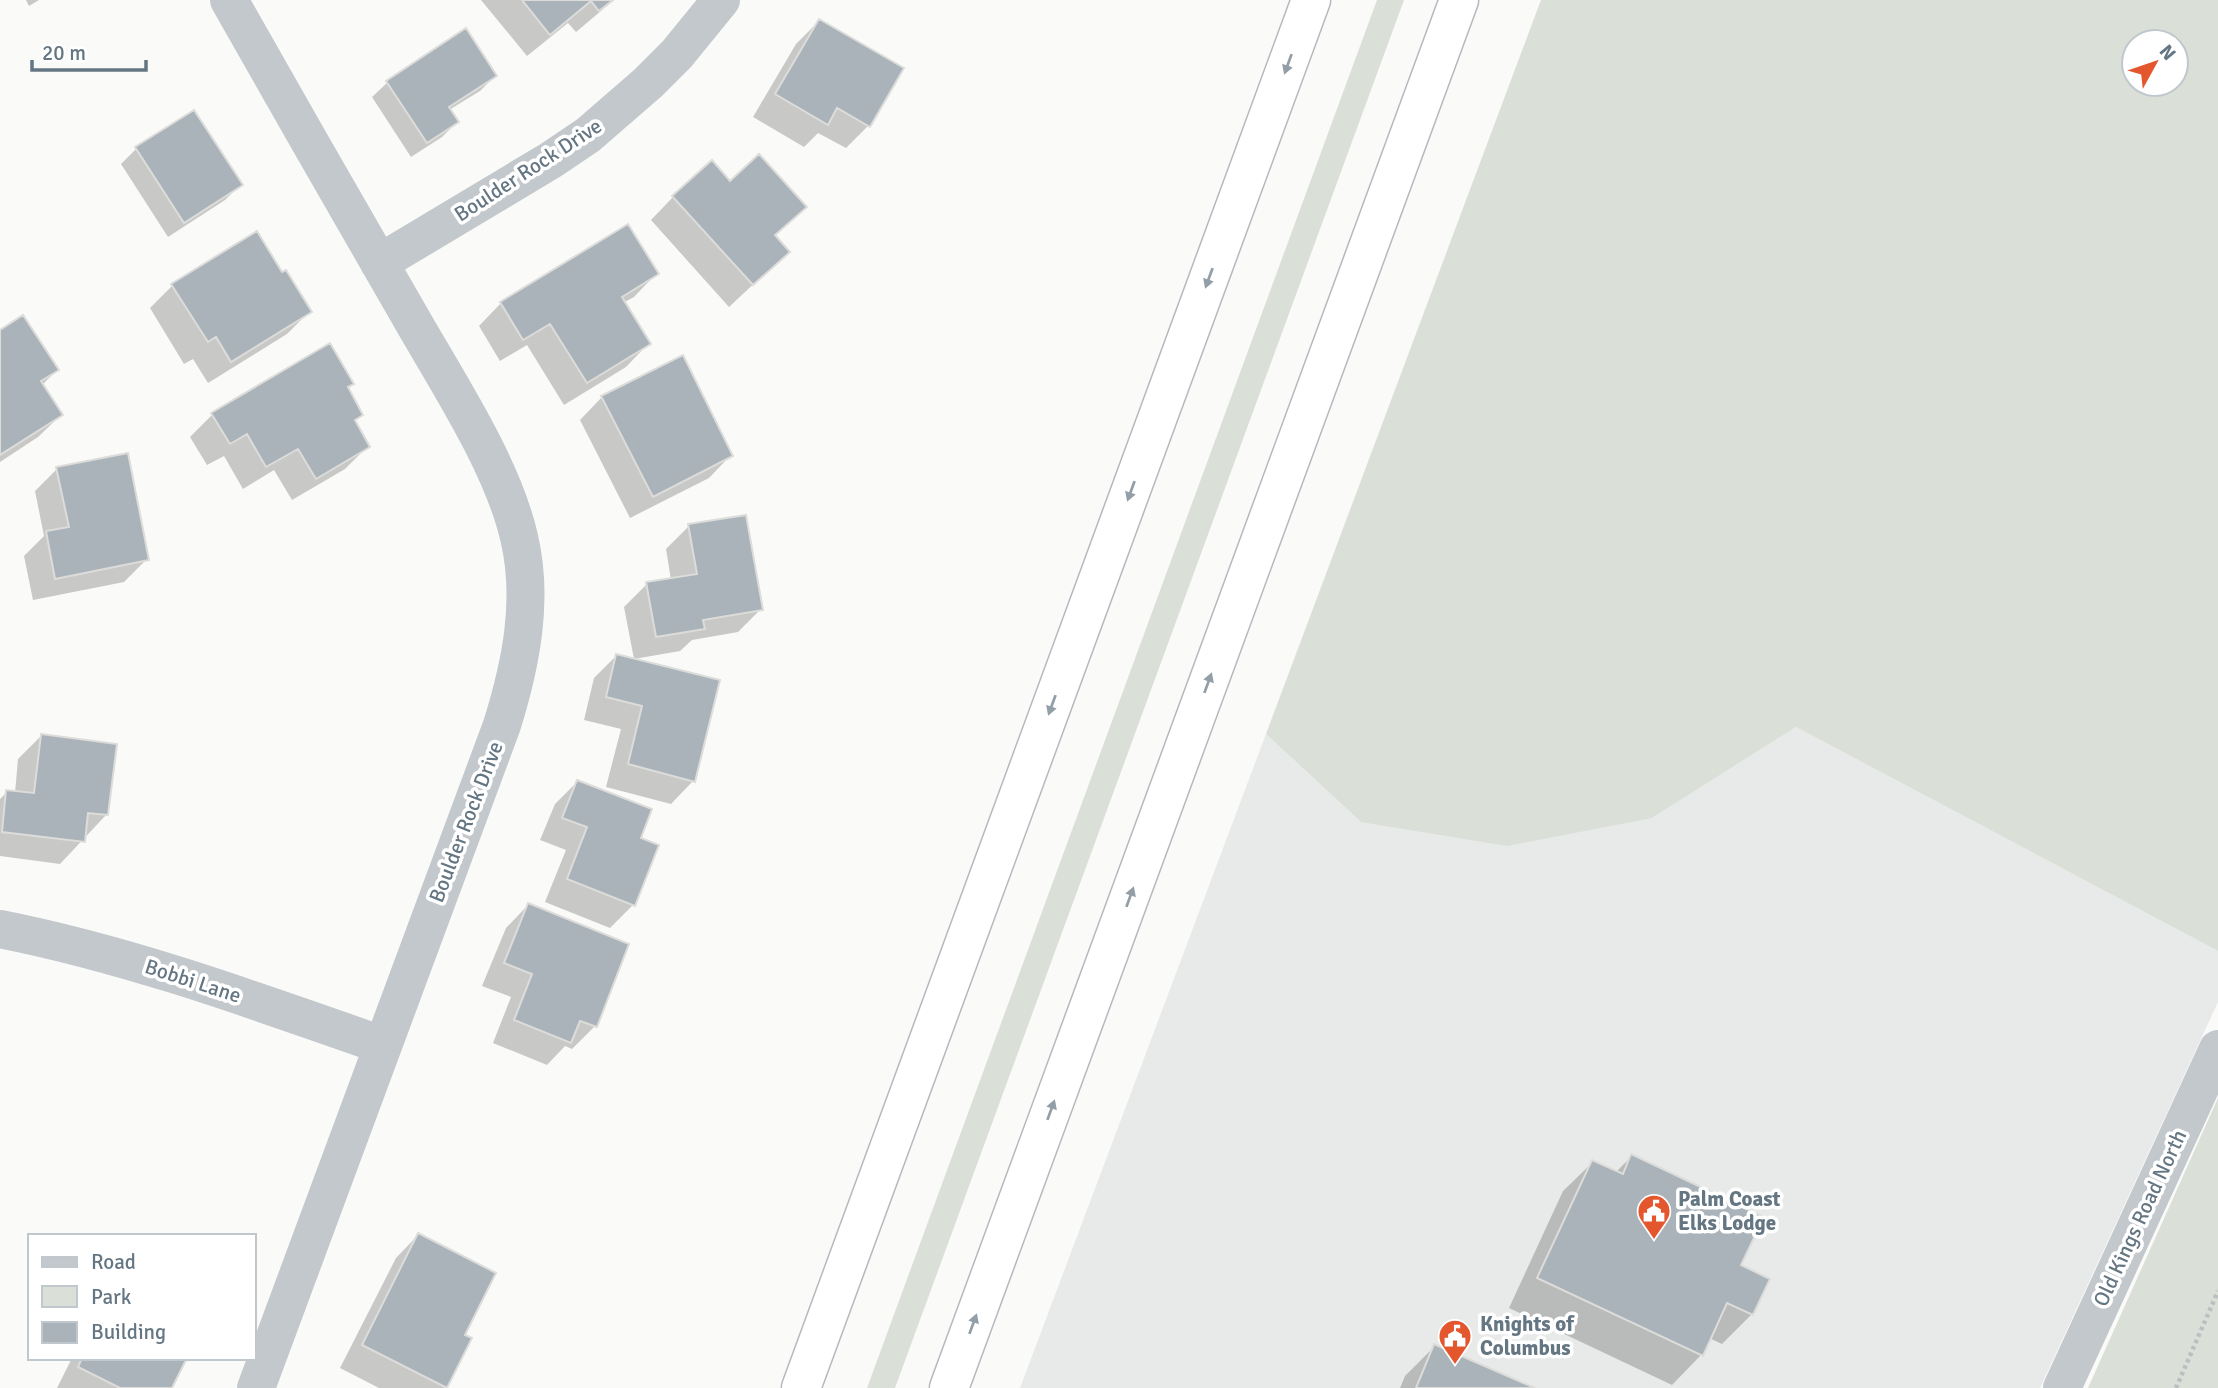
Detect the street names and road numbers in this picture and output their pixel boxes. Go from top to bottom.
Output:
street label: Boulder Rock Drive [449,113,607,227]
street label: Boulder Rock Drive [423,738,509,906]
street label: Bobbi Lane [142,953,244,1009]
street label: Old Kings Road North [2088,1126,2192,1310]

